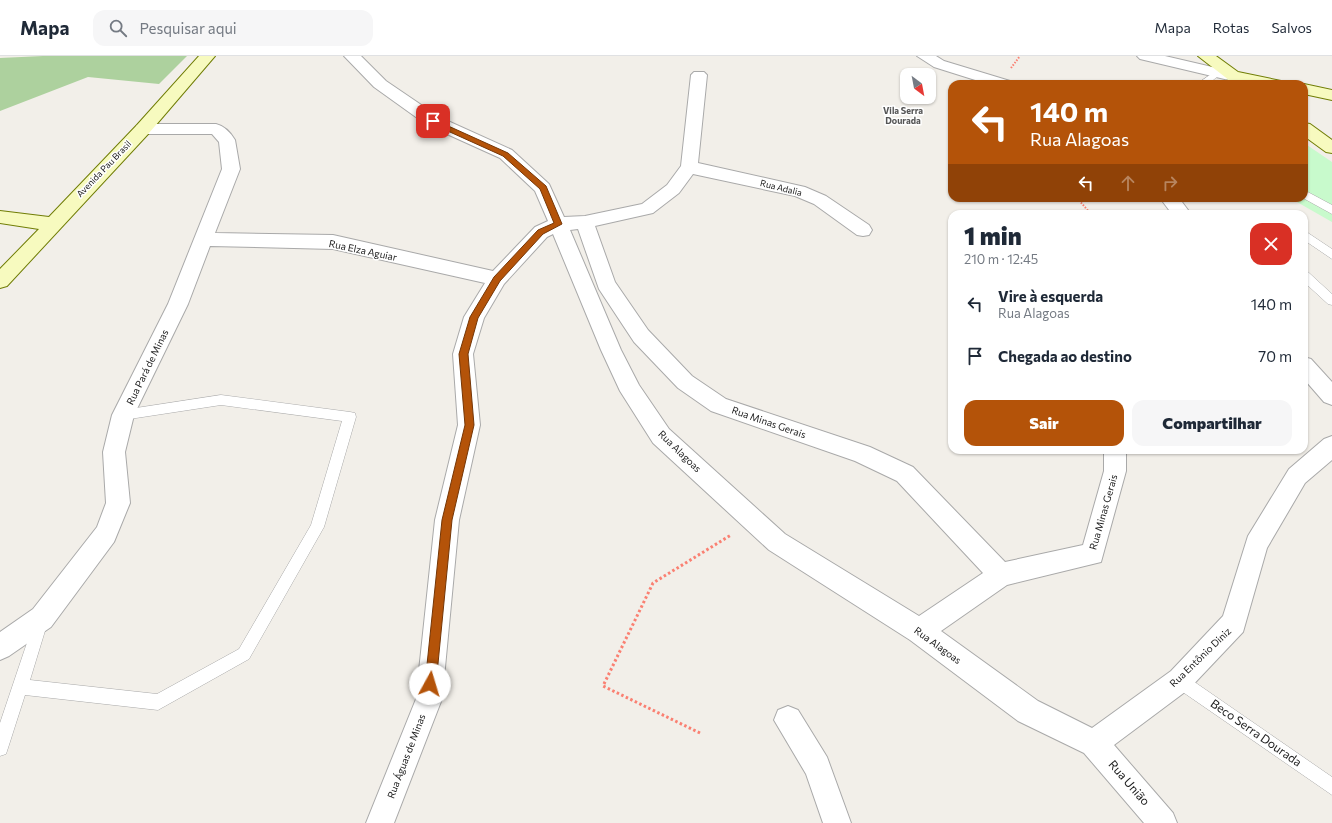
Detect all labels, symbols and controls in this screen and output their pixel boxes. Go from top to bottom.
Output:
search box [93,10,373,46]
text: Mapa [20,16,69,39]
icon: search [107,17,129,39]
text: Pesquisar aqui [139,19,237,37]
text: Mapa [1155,19,1191,36]
text: Rotas [1213,19,1249,36]
text: Salvos [1271,19,1312,36]
north arrow [900,68,936,104]
map controls [900,68,936,104]
text: 140 m [1030,94,1108,128]
icon: left [964,96,1016,148]
pin [416,104,450,138]
district label: Vila Serra Dourada [883,105,923,126]
icon: arrive [422,110,444,132]
text: Rua Alagoas [1030,128,1129,150]
street label: Avenida Pau Brasil [74,138,133,199]
icon: left [1075,172,1097,194]
icon: ahead [1117,172,1139,194]
icon: right [1159,172,1181,194]
street label: Rua Adalia [759,177,803,198]
text: 1 min [964,221,1022,250]
button: close [1250,223,1292,265]
street label: Rua Elza Aguiar [328,237,398,263]
text: 210 m · 12:45 [964,251,1038,267]
text: Vire à esquerda [998,287,1103,305]
icon: left [964,293,986,315]
text: 140 m [1251,295,1292,313]
text: Rua Alagoas [998,305,1070,321]
street label: Rua Pará de Minas [124,327,171,407]
icon: arrive [964,345,986,367]
text: Chegada ao destino [998,347,1132,365]
text: 70 m [1258,347,1292,365]
button: Sair [964,400,1124,446]
button: Compartilhar [1132,400,1292,446]
street label: Rua Minas Gerais [730,404,808,440]
street label: Rua Alagoas [656,428,704,475]
street label: Rua Minas Gerais [1087,473,1120,551]
street label: Rua Alagoas [912,624,964,666]
street label: Rua Entônio Diniz [1167,625,1233,689]
position arrow [409,663,451,705]
street label: Beco Serra Dourada [1208,696,1305,769]
street label: Rua Águas de Minas [384,712,428,800]
street label: Rua União [1106,757,1153,808]

